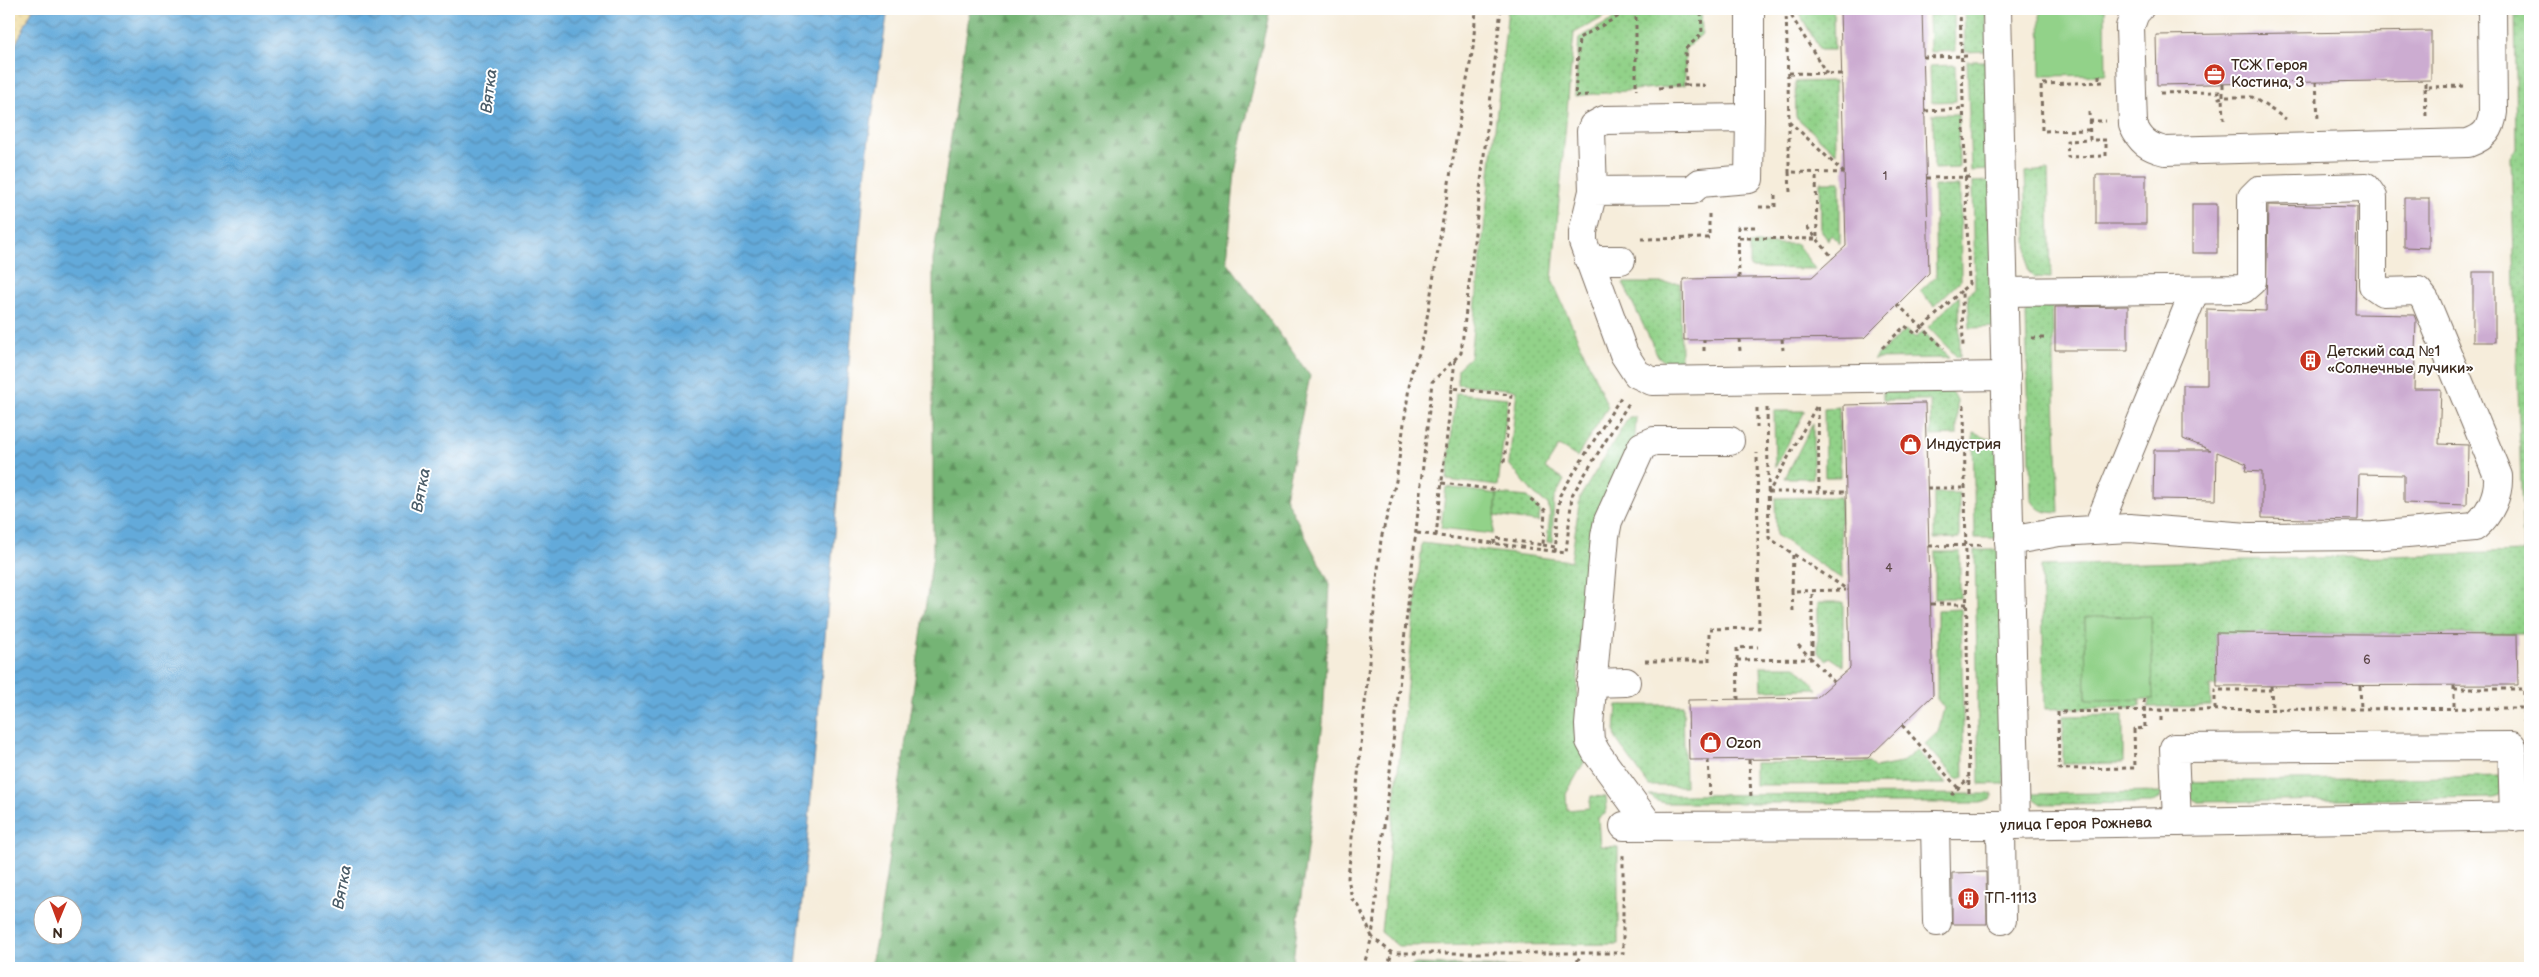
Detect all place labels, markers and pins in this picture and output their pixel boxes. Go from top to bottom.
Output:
place label: ТСЖ Героя Костина, 3 [2231,56,2308,92]
office icon: ТСЖ Героя Костина, 3 [2203,62,2227,86]
place label: Детский сад №1 «Солнечные лучики» [2327,342,2474,378]
building icon: Детский сад №1 «Солнечные лучики» [2299,348,2323,372]
shop icon: Индустрия [1898,432,1922,456]
place label: Индустрия [1926,435,2001,454]
shop icon: Ozon [1698,731,1722,755]
place label: Ozon [1726,734,1761,753]
building icon: ТП-1113 [1957,886,1981,910]
place label: ТП-1113 [1985,889,2037,908]

